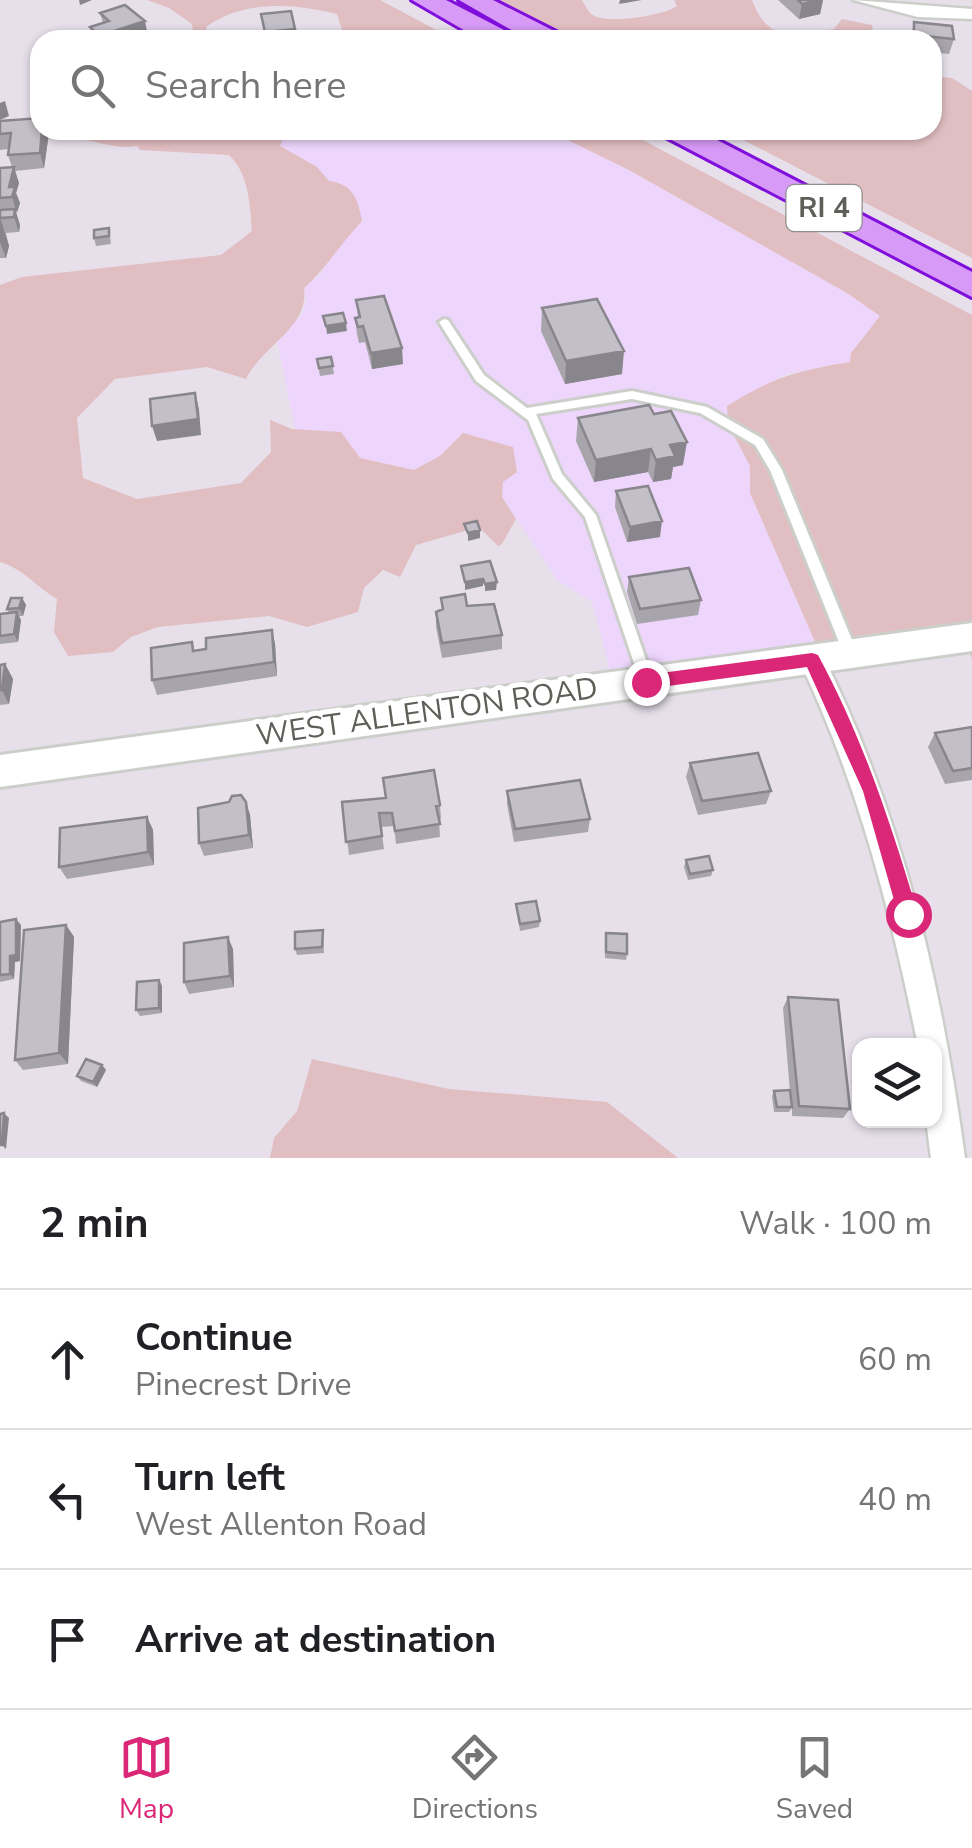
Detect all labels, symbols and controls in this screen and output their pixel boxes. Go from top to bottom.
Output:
search box [30,30,942,140]
icon: search [65,58,120,113]
text: Search here [145,60,346,111]
road number: RI 4 [786,185,862,231]
route end [624,660,670,706]
street label: WEST ALLENTON ROAD [254,668,600,756]
route start [886,892,932,938]
map controls [852,1038,942,1128]
button: layers [852,1038,942,1128]
text: 2 min [40,1195,149,1252]
text: Walk · 100 m [739,1202,932,1245]
text: Continue [135,1312,293,1363]
icon: ahead [40,1332,95,1387]
text: 60 m [858,1338,932,1381]
text: Pinecrest Drive [135,1363,352,1406]
text: Turn left [135,1452,285,1503]
icon: left [40,1472,95,1527]
text: 40 m [858,1478,932,1521]
text: West Allenton Road [135,1503,427,1546]
icon: arrive [40,1612,95,1667]
text: Arrive at destination [135,1614,496,1665]
tab: Map [119,1730,174,1828]
tab: Directions [412,1730,538,1828]
tab: Saved [776,1730,853,1828]

